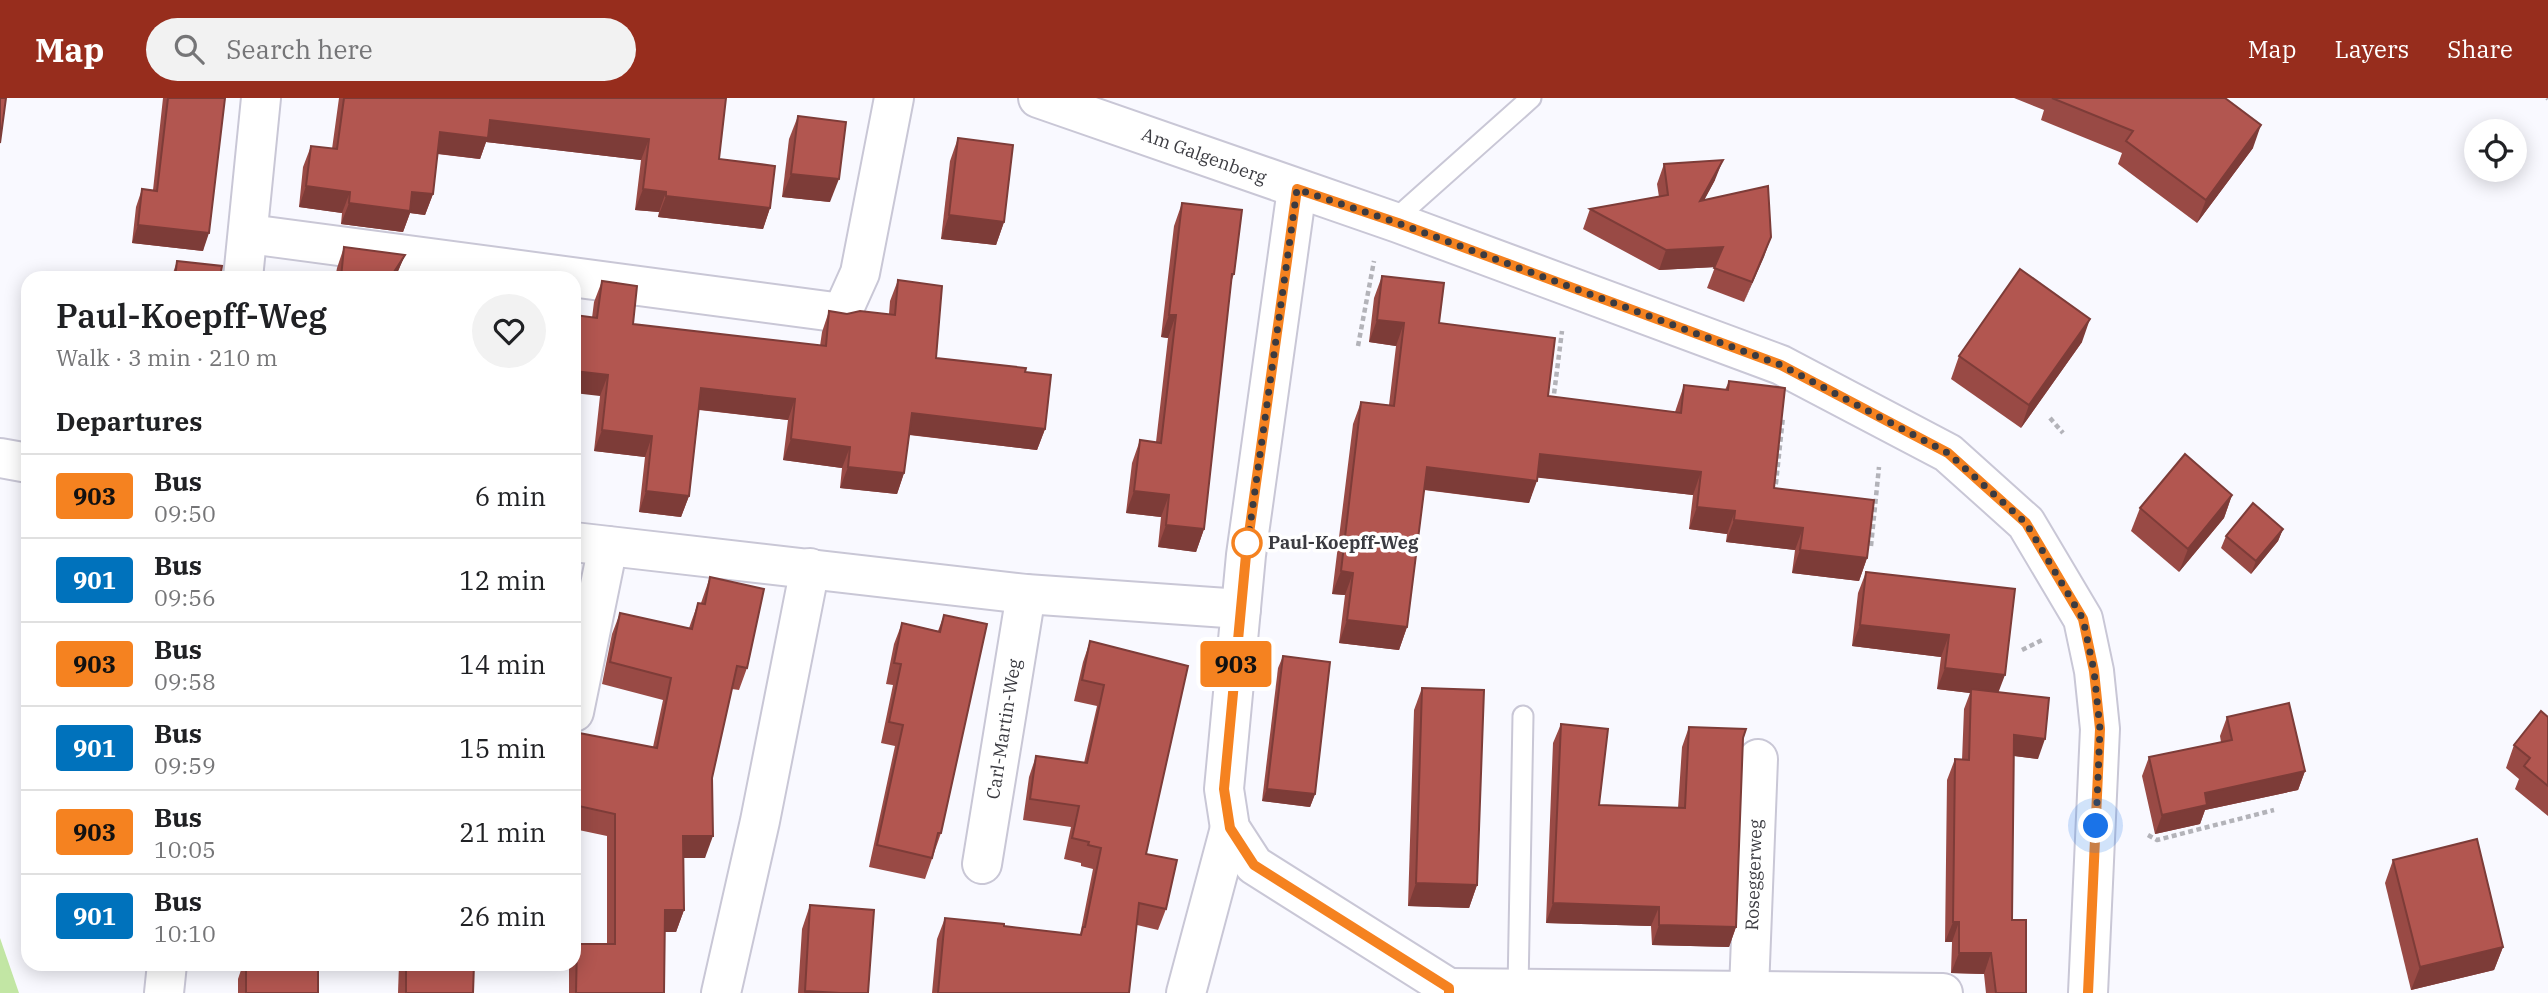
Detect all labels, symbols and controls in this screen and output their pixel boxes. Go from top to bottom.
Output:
search box [146,18,636,81]
text: Map [35,28,104,71]
icon: search [170,30,208,68]
text: Search here [226,32,373,66]
text: Map [2248,33,2296,65]
text: Layers [2334,33,2409,65]
text: Share [2447,33,2513,65]
map controls [2464,119,2527,182]
button: locate [2464,119,2527,182]
street label: Am Galgenberg [1139,122,1270,189]
text: Paul-Koepff-Weg [56,294,327,337]
button: heart [472,294,546,368]
text: Walk · 3 min · 210 m [56,342,278,372]
text: Departures [56,404,202,438]
text: Bus [154,464,202,498]
text: 6 min [475,479,546,513]
text: 903 [73,480,116,512]
text: 09:50 [154,498,216,528]
marker: Paul-Koepff-Weg [1232,528,1262,558]
place label: Paul-Koepff-Weg [1268,531,1419,554]
text: Bus [154,548,202,582]
text: 12 min [459,563,546,597]
text: 901 [73,564,116,596]
text: 09:56 [154,582,216,612]
text: Bus [154,632,202,666]
line badge: 903 [1196,641,1276,687]
text: 14 min [459,647,546,681]
text: 903 [73,648,116,680]
text: 903 [1214,648,1258,680]
street label: Carl-Martin-Weg [981,657,1026,801]
text: 09:58 [154,666,216,696]
text: Bus [154,716,202,750]
text: 15 min [459,731,546,765]
text: 901 [73,732,116,764]
text: 09:59 [154,750,216,780]
text: Bus [154,800,202,834]
your location [2078,808,2113,843]
text: 21 min [459,815,546,849]
text: 903 [73,816,116,848]
street label: Roseggerweg [1740,819,1767,931]
text: 10:05 [154,834,216,864]
text: Bus [154,884,202,918]
text: 26 min [459,899,546,933]
text: 901 [73,900,116,932]
text: 10:10 [154,918,216,948]

